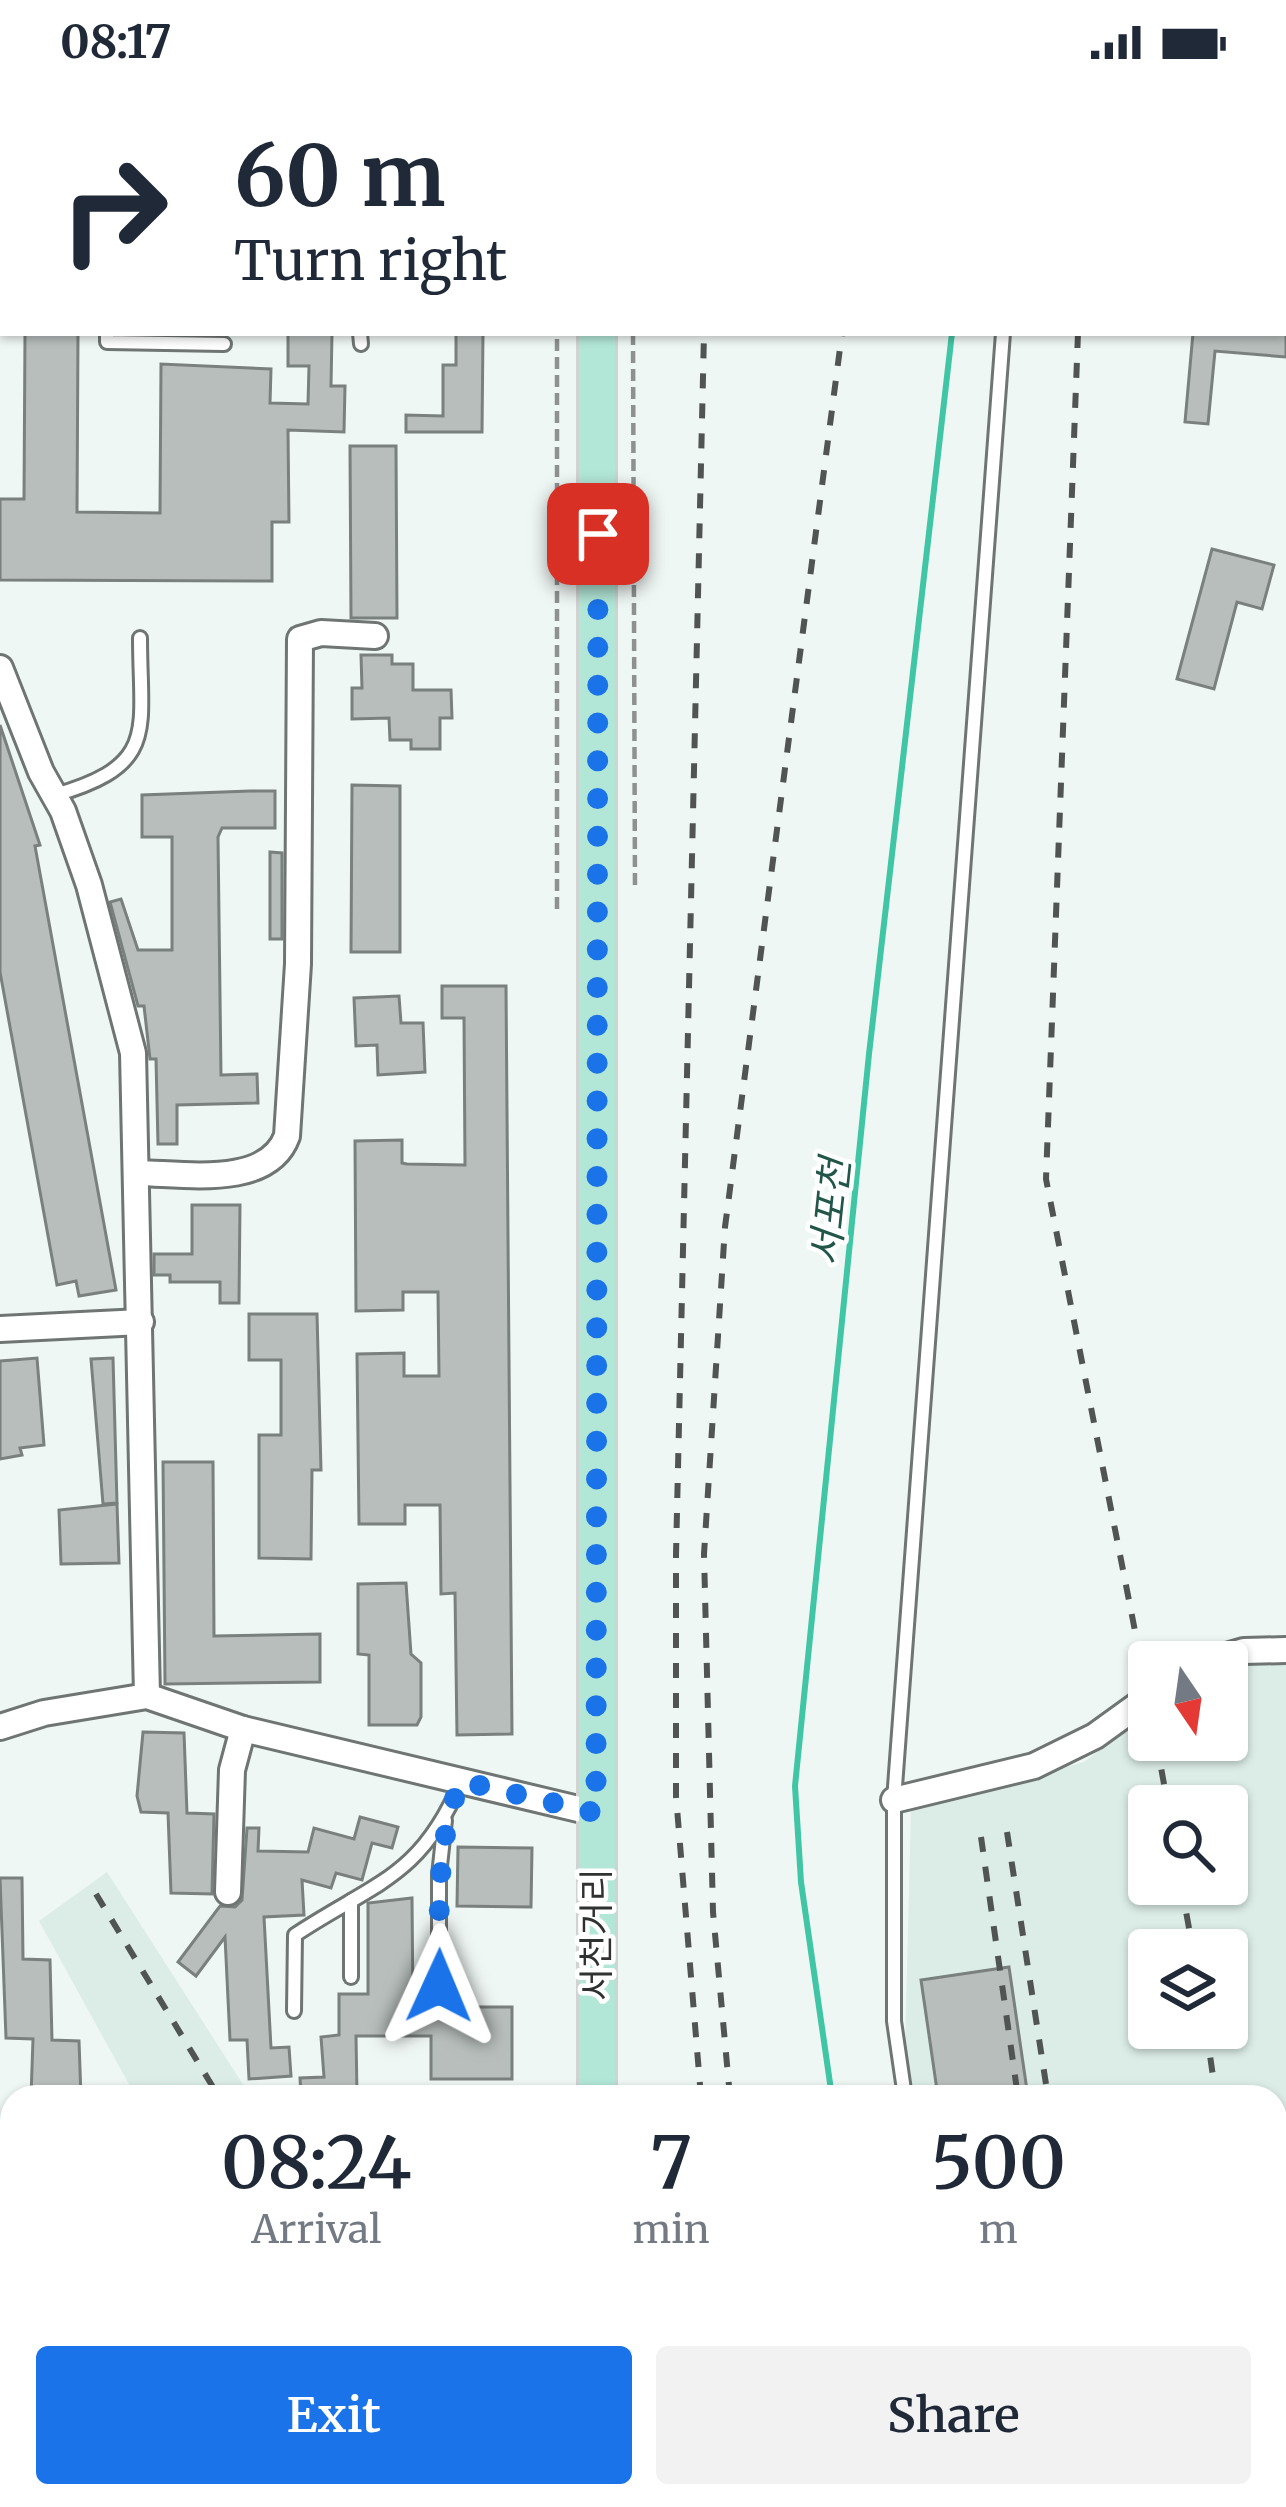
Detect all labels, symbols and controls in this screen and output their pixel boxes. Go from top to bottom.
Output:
text: 08:17 [60,14,172,70]
text: 60 m [234,123,445,229]
icon: right [36,132,192,288]
text: Turn right [234,227,507,295]
pin [547,483,649,585]
icon: arrive [565,501,631,567]
water label: 서포천 [801,1152,861,1268]
north arrow [1128,1641,1248,1761]
map controls [1128,1641,1248,2049]
button: search [1128,1785,1248,1905]
street label: 서천거리 [574,1869,619,2001]
position arrow [376,1923,502,2049]
button: layers [1128,1929,1248,2049]
text: 08:24 [221,2117,412,2208]
text: 7 [650,2117,692,2208]
text: 500 [931,2117,1066,2208]
text: Arrival [251,2205,381,2254]
text: min [633,2205,710,2254]
text: m [979,2205,1018,2254]
button: Exit [36,2346,632,2484]
button: Share [656,2346,1251,2484]

